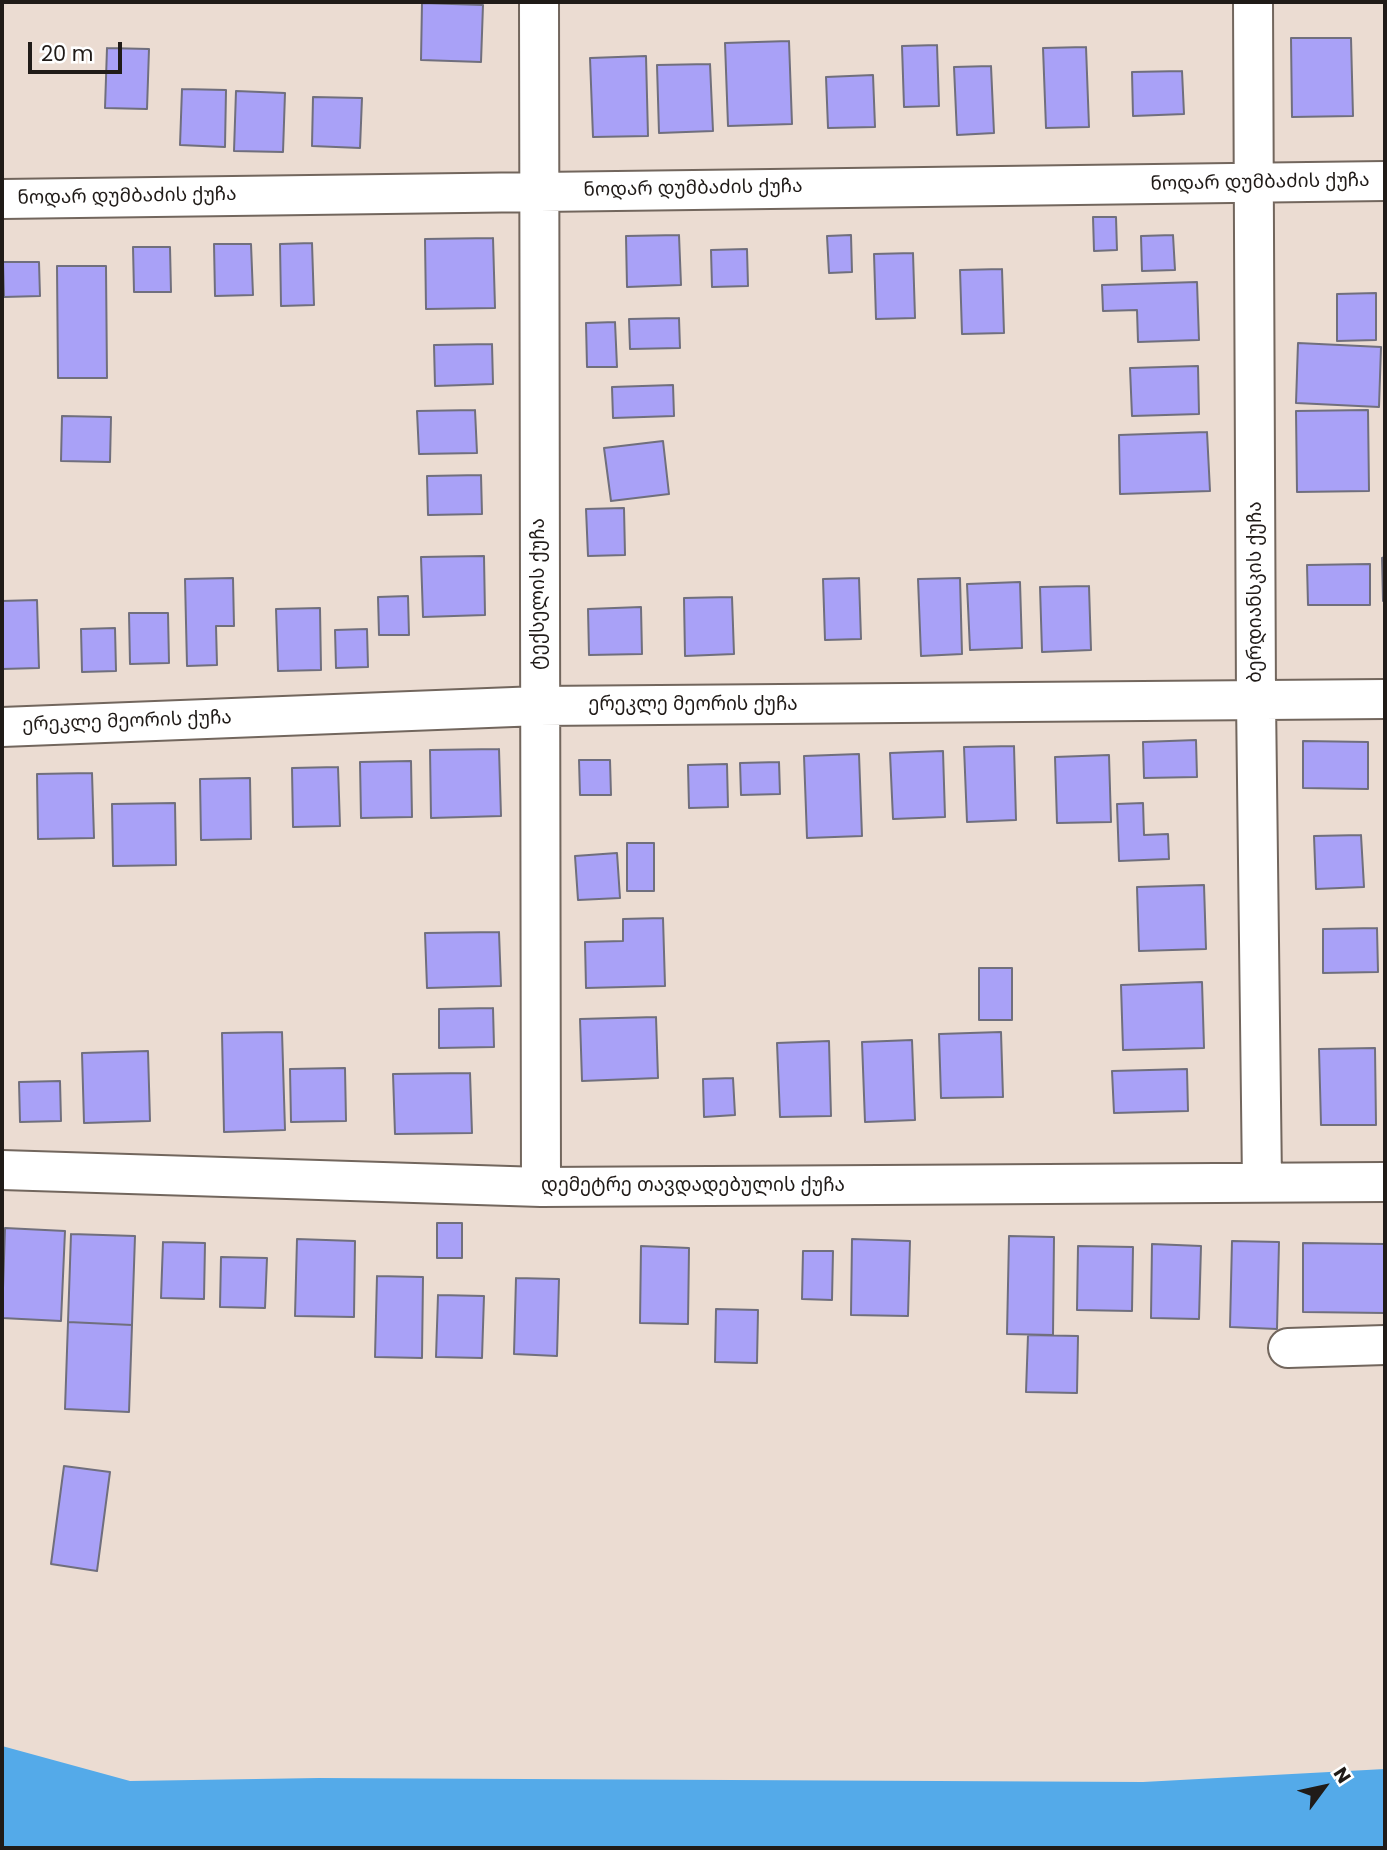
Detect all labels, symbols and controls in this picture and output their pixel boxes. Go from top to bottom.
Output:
scale bar [32,28,126,72]
text: 20 m [41,39,94,68]
street label: ნოდარ დუმბაძის ქუჩა [1150,170,1370,196]
street label: ნოდარ დუმბაძის ქუჩა [583,176,803,202]
street label: ნოდარ დუმბაძის ქუჩა [17,184,237,210]
street label: ბერდიანსკის ქუჩა [1245,501,1267,683]
street label: ტექსელის ქუჩა [528,518,550,670]
street label: ერეკლე მეორის ქუჩა [588,694,798,716]
street label: ერეკლე მეორის ქუჩა [22,707,232,737]
street label: დემეტრე თავდადებულის ქუჩა [541,1175,845,1197]
north arrow [1289,1752,1359,1822]
text: N [1327,1762,1357,1789]

